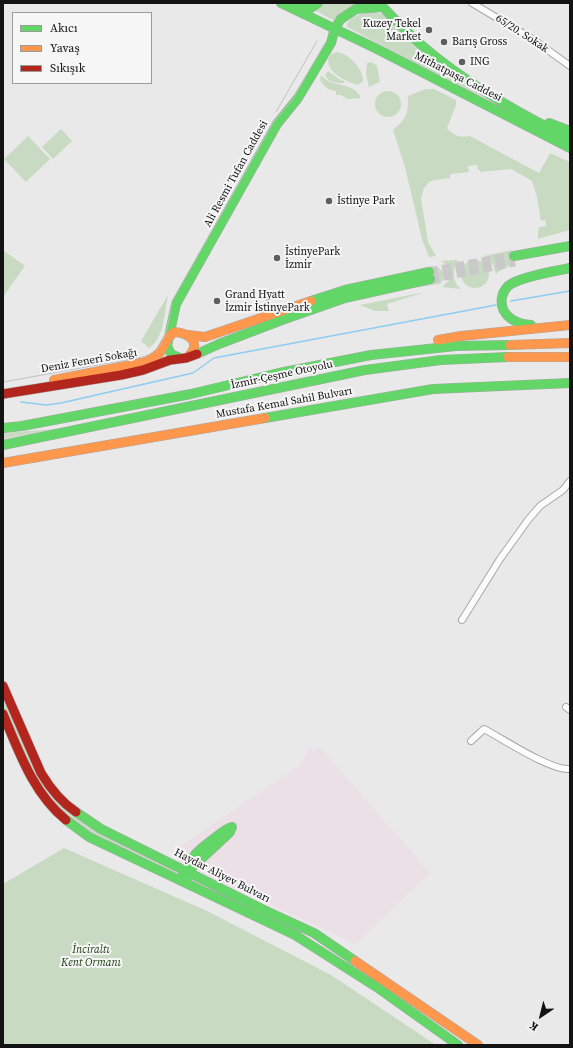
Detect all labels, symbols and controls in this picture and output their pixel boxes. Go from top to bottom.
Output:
legend [12,12,152,84]
street label: 65/20. Sokak [493,12,551,56]
place label: Kuzey Tekel Market [363,17,421,43]
text: Akıcı [50,20,78,36]
marker: Kuzey Tekel Market [424,25,434,35]
place label: Barış Gross [452,35,507,49]
marker: Barış Gross [439,37,449,47]
text: Yavaş [50,40,80,56]
street label: Mithatpaşa Caddesi [412,49,504,105]
place label: ING [470,55,489,69]
marker: ING [457,57,467,67]
text: Sıkışık [50,60,85,76]
street label: Ali Resmi Tufan Caddesi [201,118,271,230]
place label: İstinye Park [337,194,395,208]
marker: İstinye Park [324,196,334,206]
place label: İstinyePark İzmir [285,245,340,271]
marker: İstinyePark İzmir [272,253,282,263]
place label: Grand Hyatt İzmir İstinyePark [225,288,310,314]
marker: Grand Hyatt İzmir İstinyePark [212,296,222,306]
street label: Deniz Feneri Sokağı [40,346,138,376]
street label: İzmir-Çeşme Otoyolu [230,358,334,392]
street label: Mustafa Kemal Sahil Bulvarı [215,384,353,422]
street label: Haydar Aliyev Bulvarı [172,846,272,906]
park label: İnciraltı Kent Ormanı [61,943,121,969]
north arrow [521,996,561,1036]
text: K [526,1018,541,1035]

